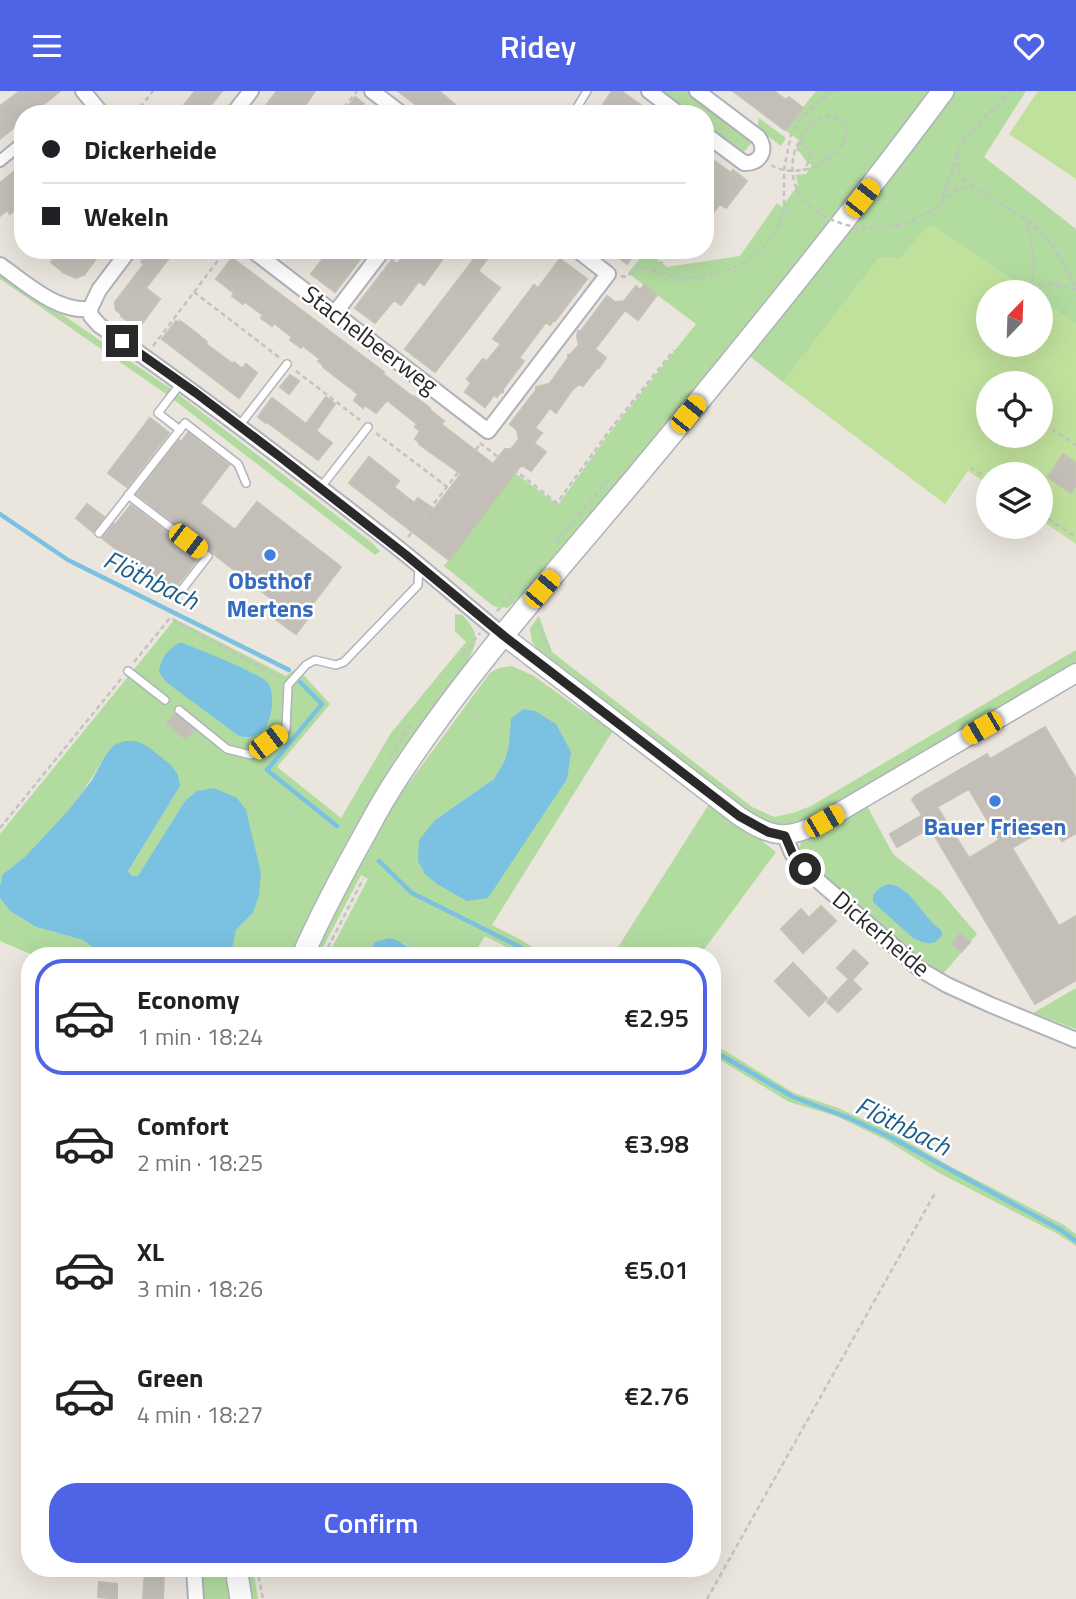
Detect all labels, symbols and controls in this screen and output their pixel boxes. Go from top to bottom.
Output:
text: Ridey [500,22,576,70]
icon: menu [28,27,66,65]
icon: heart [1010,27,1048,65]
text: Dickerheide [84,130,217,169]
car [841,175,884,221]
text: Wekeln [84,197,169,236]
street label: Stachelbeerweg [295,276,446,402]
north arrow [976,280,1054,357]
map controls [976,280,1053,539]
route end [106,325,138,357]
button: locate [976,371,1053,448]
car [667,391,710,437]
button: layers [976,462,1053,539]
car [165,520,212,562]
water label: Flöthbach [97,540,206,620]
marker: Obsthof Mertens [262,547,278,563]
place label: Obsthof Mertens [226,562,314,626]
car [521,566,564,612]
car [959,708,1006,748]
car [245,721,292,763]
marker: Bauer Friesen [987,793,1003,809]
car [801,801,848,841]
place label: Bauer Friesen [923,808,1067,844]
route start [789,853,821,885]
street label: Dickerheide [825,882,938,985]
text: Economy [137,980,239,1019]
icon: car [53,986,116,1049]
text: €2.95 [625,998,689,1037]
text: 1 min · 18:24 [137,1019,263,1054]
water label: Flöthbach [849,1086,958,1166]
text: Comfort [137,1106,229,1145]
icon: car [53,1112,116,1175]
text: €3.98 [625,1124,689,1163]
text: 2 min · 18:25 [137,1145,263,1180]
text: XL [137,1232,164,1271]
icon: car [53,1238,116,1301]
text: €5.01 [625,1250,689,1289]
text: 3 min · 18:26 [137,1271,263,1306]
text: Green [137,1358,203,1397]
icon: car [53,1364,116,1427]
text: €2.76 [625,1376,689,1415]
text: 4 min · 18:27 [137,1397,263,1432]
button: Confirm [49,1483,693,1563]

